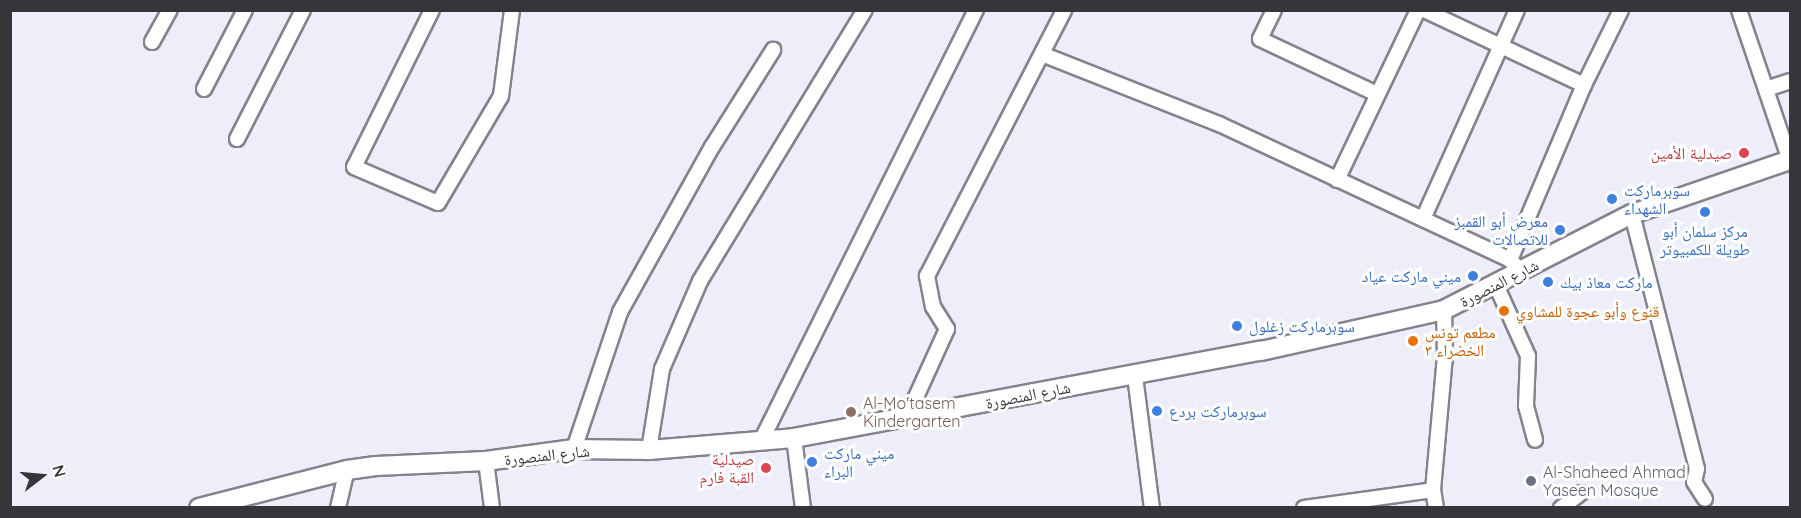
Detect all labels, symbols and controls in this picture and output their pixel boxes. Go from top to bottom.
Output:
place label: صيدلية الأمين [1651,143,1732,163]
marker: صيدلية الأمين [1737,146,1751,160]
place label: سوبرماركت الشهداء [1624,180,1690,218]
marker: سوبرماركت الشهداء [1605,192,1619,206]
marker: مركز سلمان أبو طويلة للكمبيوتر [1698,205,1712,219]
place label: معرض أبو القمبز للاتصالات [1455,211,1548,249]
place label: مركز سلمان أبو طويلة للكمبيوتر [1660,221,1750,259]
marker: معرض أبو القمبز للاتصالات [1553,223,1567,237]
street label: شارع المنصورة [1456,255,1542,311]
place label: ميني ماركت عياد [1362,266,1461,286]
marker: ميني ماركت عياد [1466,269,1480,283]
place label: ماركت معاذ بيك [1560,272,1652,292]
marker: ماركت معاذ بيك [1541,275,1555,289]
place label: قنوع وأبو عجوة للمشاوي [1516,301,1660,321]
marker: قنوع وأبو عجوة للمشاوي [1497,304,1511,318]
place label: سوبرماركت زغلول [1249,316,1355,336]
marker: سوبرماركت زغلول [1230,319,1244,333]
place label: مطعم تونس الخضراء ٣ [1425,322,1495,360]
marker: مطعم تونس الخضراء ٣ [1406,334,1420,348]
street label: شارع المنصورة [984,377,1072,413]
place label: Al-Mo'tasem Kindergarten [863,393,961,431]
place label: سوبرماركت بردع [1169,401,1267,421]
marker: سوبرماركت بردع [1150,404,1164,418]
marker: Al-Mo'tasem Kindergarten [844,405,858,419]
street label: شارع المنصورة [503,441,591,469]
place label: ميني ماركت البراء [824,443,894,481]
north arrow [12,446,72,506]
place label: صيدلية القبة فارم [700,449,754,487]
marker: ميني ماركت البراء [805,455,819,469]
marker: صيدلية القبة فارم [759,461,773,475]
place label: Al-Shaheed Ahmad Yaseen Mosque [1543,462,1686,500]
text: N [48,463,71,479]
marker: Al-Shaheed Ahmad Yaseen Mosque [1524,474,1538,488]

